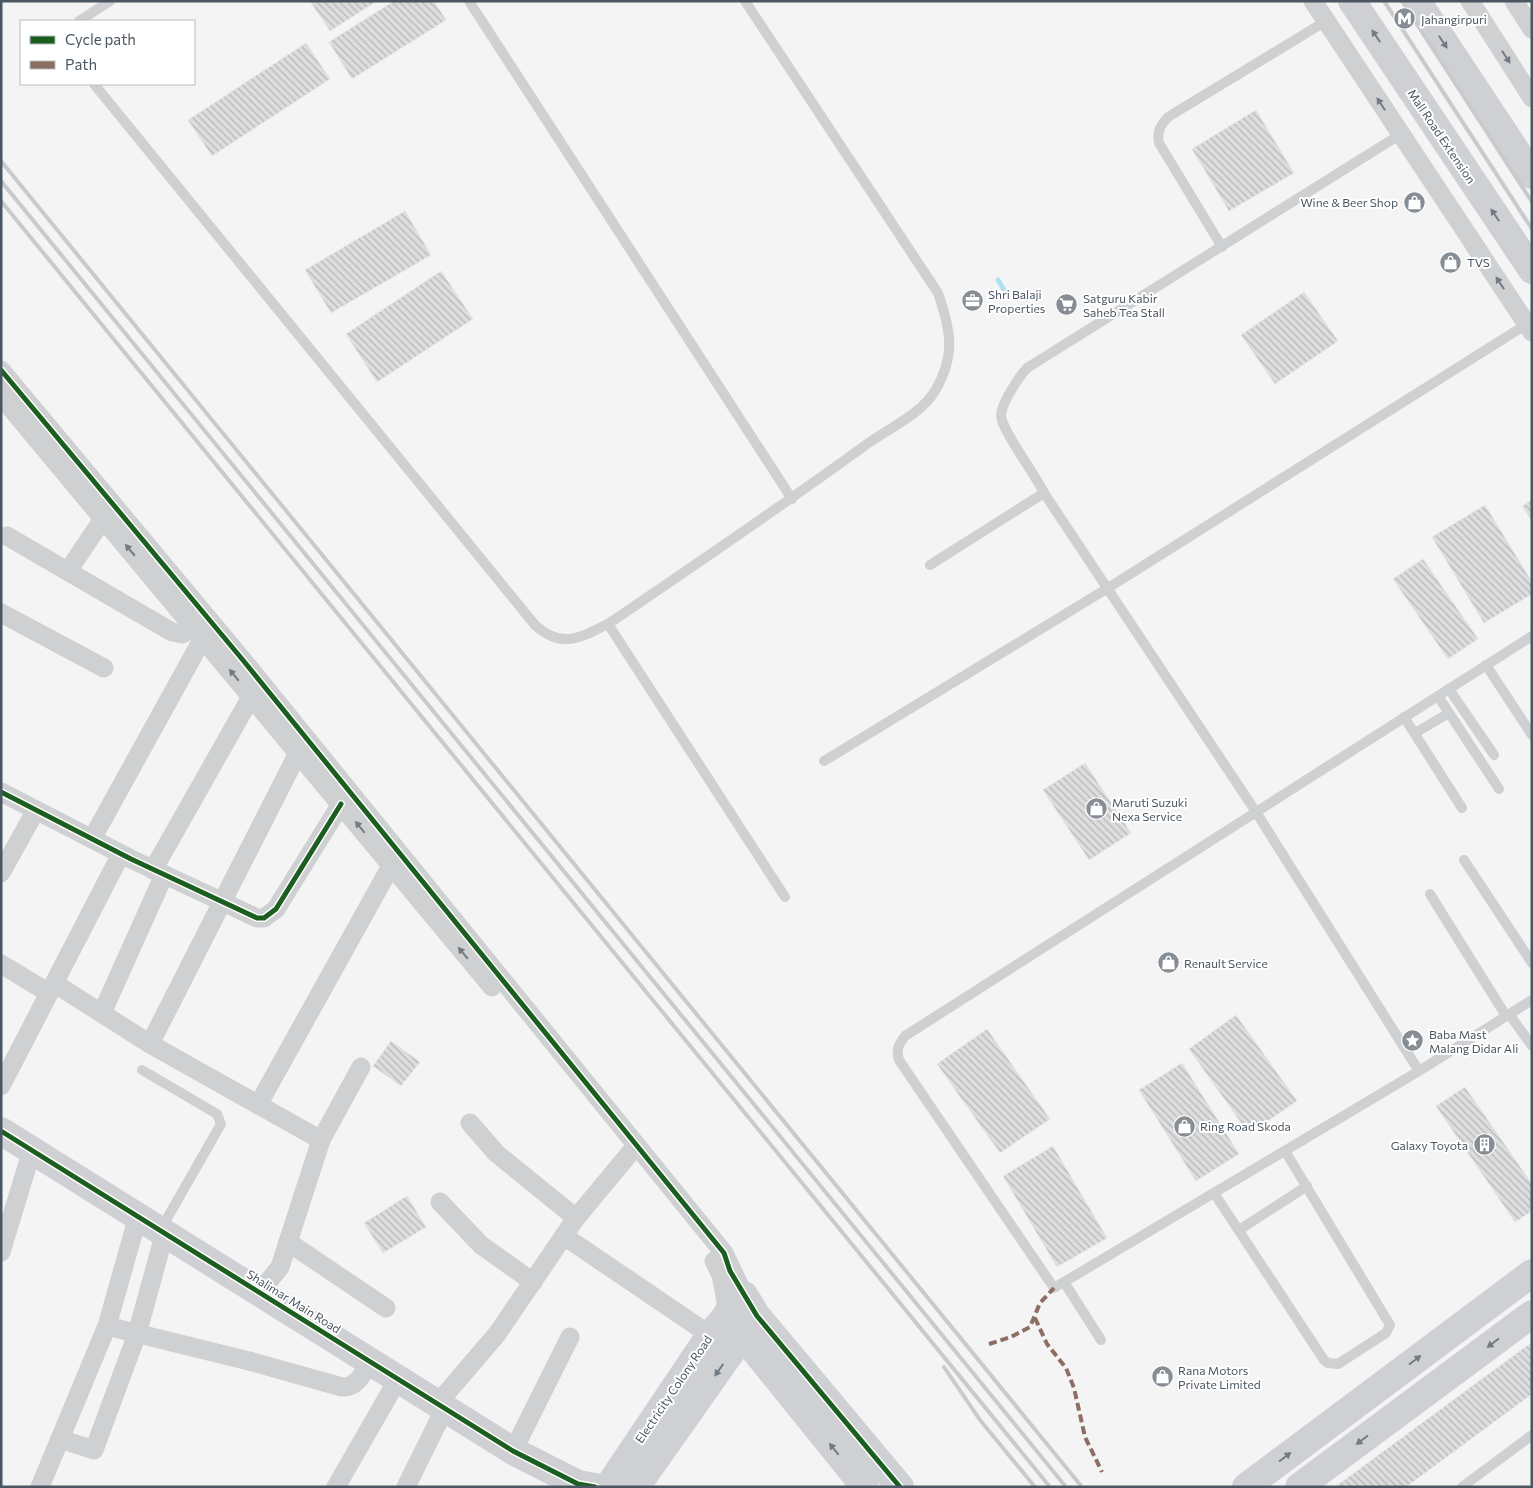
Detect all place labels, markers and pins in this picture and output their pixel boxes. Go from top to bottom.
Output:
metro station icon: Jahangirpuri [1393,7,1417,31]
place label: Jahangirpuri [1421,12,1487,27]
shop icon: Wine & Beer Shop [1402,190,1426,214]
place label: Wine & Beer Shop [1300,195,1398,209]
shop icon: TVS [1439,250,1463,274]
place label: TVS [1467,255,1490,269]
place label: Shri Balaji Properties [988,287,1045,315]
office icon: Shri Balaji Properties [960,289,984,313]
place label: Satguru Kabir Saheb Tea Stall [1083,291,1165,319]
supermarket icon: Satguru Kabir Saheb Tea Stall [1055,293,1079,317]
place label: Maruti Suzuki Nexa Service [1112,795,1187,823]
shop icon: Maruti Suzuki Nexa Service [1084,797,1108,821]
shop icon: Renault Service [1156,951,1180,975]
place label: Renault Service [1184,956,1268,970]
place label: Baba Mast Malang Didar Ali [1429,1027,1518,1055]
place icon: Baba Mast Malang Didar Ali [1401,1029,1425,1053]
shop icon: Ring Road Skoda [1172,1114,1196,1138]
place label: Ring Road Skoda [1200,1119,1291,1133]
building icon: Galaxy Toyota [1472,1133,1496,1157]
place label: Galaxy Toyota [1391,1138,1468,1152]
place label: Rana Motors Private Limited [1178,1363,1261,1391]
shop icon: Rana Motors Private Limited [1150,1365,1174,1389]

